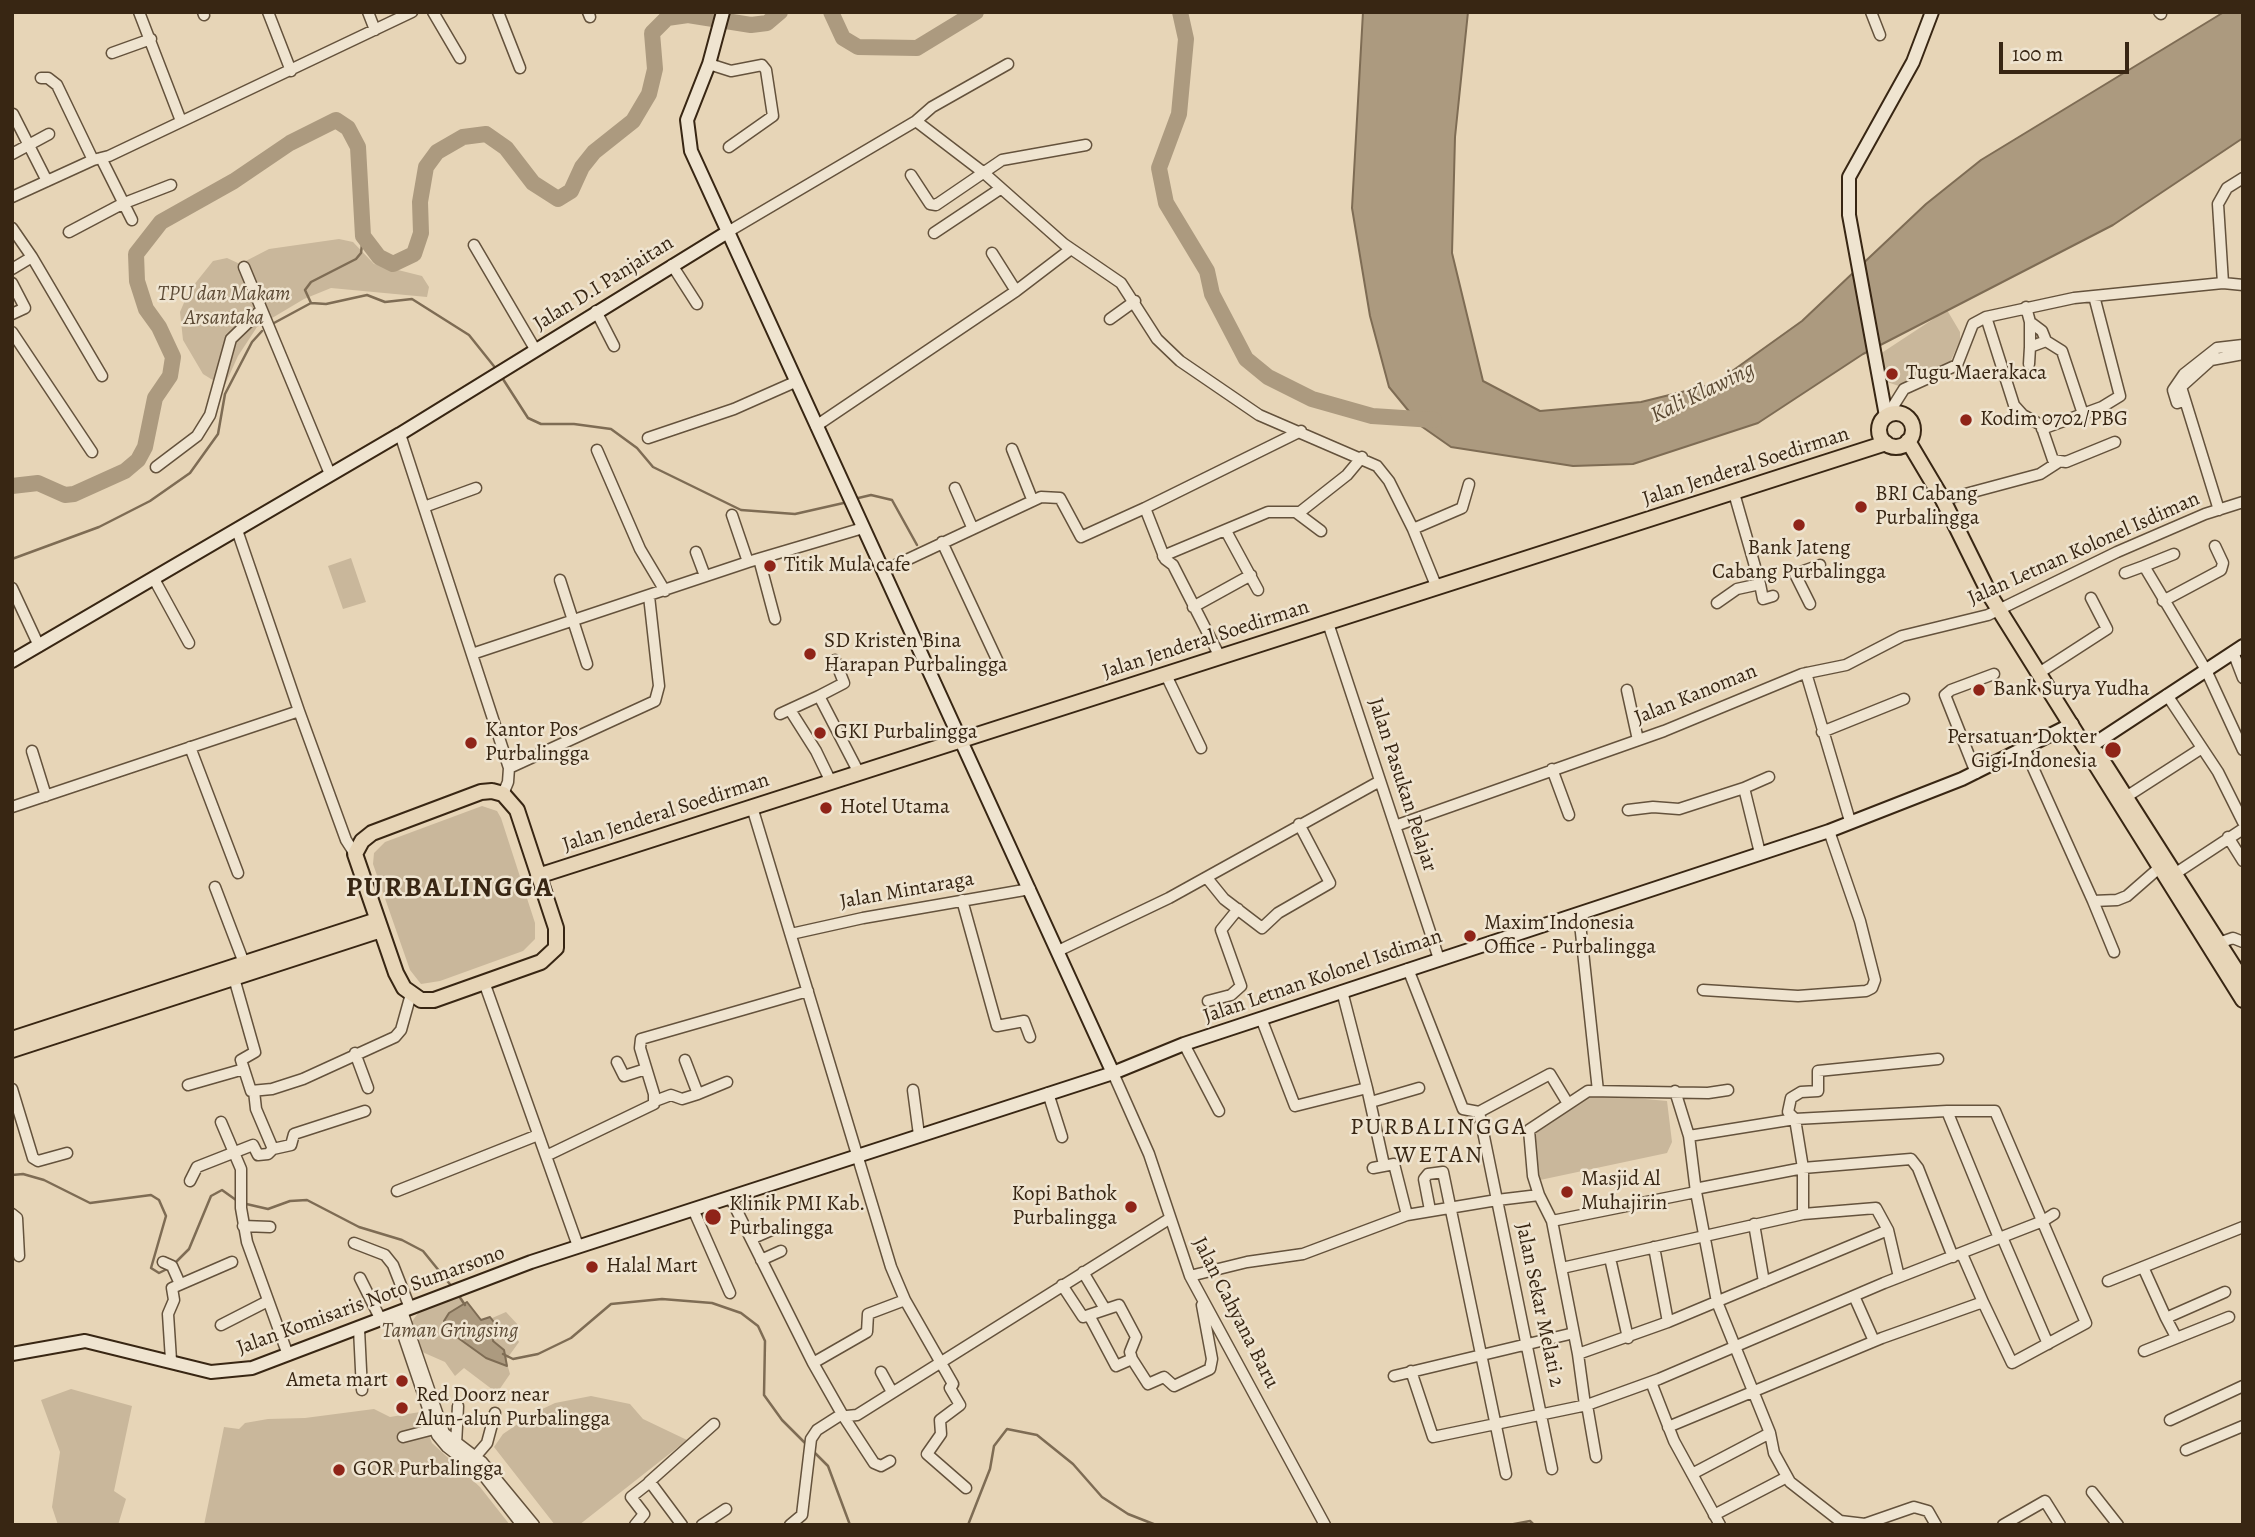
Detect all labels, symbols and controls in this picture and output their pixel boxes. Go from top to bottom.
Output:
scale bar [2003,28,2132,72]
text: 100 m [2012,40,2063,68]
street label: Jalan D.I Panjaitan [529,231,679,337]
park label: TPU dan Makam Arsantaka [157,282,291,332]
water label: Kali Klawing [1647,356,1759,430]
place label: Tugu Maerakaca [1906,361,2047,387]
marker: Tugu Maerakaca [1884,366,1900,382]
place label: Kodim 0702/PBG [1980,407,2128,433]
marker: Kodim 0702/PBG [1958,412,1974,428]
street label: Jalan Jenderal Soedirman [1640,422,1852,512]
place label: BRI Cabang Purbalingga [1875,482,1980,532]
street label: Jalan Letnan Kolonel Isdiman [1964,486,2204,612]
marker: BRI Cabang Purbalingga [1853,499,1869,515]
marker: Bank Jateng Cabang Purbalingga [1791,517,1807,533]
place label: Bank Jateng Cabang Purbalingga [1712,536,1886,586]
place label: Titik Mula cafe [784,553,910,579]
marker: Titik Mula cafe [762,558,778,574]
street label: Jalan Jenderal Soedirman [1100,595,1312,685]
place label: SD Kristen Bina Harapan Purbalingga [824,629,1008,679]
marker: SD Kristen Bina Harapan Purbalingga [802,646,818,662]
street label: Jalan Kanoman [1631,659,1761,731]
place label: Bank Surya Yudha [1993,677,2150,703]
marker: Bank Surya Yudha [1971,682,1987,698]
street label: Jalan Pasukan Pelajar [1362,695,1442,875]
place label: Kantor Pos Purbalingga [485,718,590,768]
place label: GKI Purbalingga [834,720,977,746]
marker: GKI Purbalingga [812,725,828,741]
place label: Persatuan Dokter Gigi Indonesia [1947,725,2097,775]
marker: Kantor Pos Purbalingga [463,735,479,751]
marker: Persatuan Dokter Gigi Indonesia [2103,740,2123,760]
street label: Jalan Jenderal Soedirman [560,768,772,858]
place label: Hotel Utama [840,795,950,821]
marker: Hotel Utama [818,800,834,816]
street label: Jalan Mintaraga [838,867,976,915]
district label: PURBALINGGA [347,872,553,906]
place label: Maxim Indonesia Office - Purbalingga [1484,911,1656,961]
street label: Jalan Letnan Kolonel Isdiman [1200,924,1446,1030]
marker: Maxim Indonesia Office - Purbalingga [1462,928,1478,944]
district label: PURBALINGGA WETAN [1351,1114,1527,1170]
place label: Masjid Al Muhajirin [1581,1167,1667,1217]
place label: Kopi Bathok Purbalingga [1011,1182,1117,1232]
marker: Masjid Al Muhajirin [1559,1184,1575,1200]
place label: Klinik PMI Kab. Purbalingga [729,1192,865,1242]
marker: Kopi Bathok Purbalingga [1123,1199,1139,1215]
marker: Klinik PMI Kab. Purbalingga [703,1207,723,1227]
street label: Jalan Sekar Melati 2 [1509,1221,1569,1389]
street label: Jalan Cahyana Baru [1186,1233,1284,1393]
street label: Jalan Komisaris Noto Sumarsono [234,1241,508,1361]
place label: Halal Mart [606,1254,698,1280]
marker: Halal Mart [584,1259,600,1275]
park label: Taman Gringsing [382,1319,518,1345]
place label: Ameta mart [286,1368,388,1394]
marker: Ameta mart [394,1373,410,1389]
place label: Red Doorz near Alun-alun Purbalingga [416,1383,610,1433]
marker: Red Doorz near Alun-alun Purbalingga [394,1400,410,1416]
place label: GOR Purbalingga [353,1457,503,1483]
marker: GOR Purbalingga [331,1462,347,1478]

